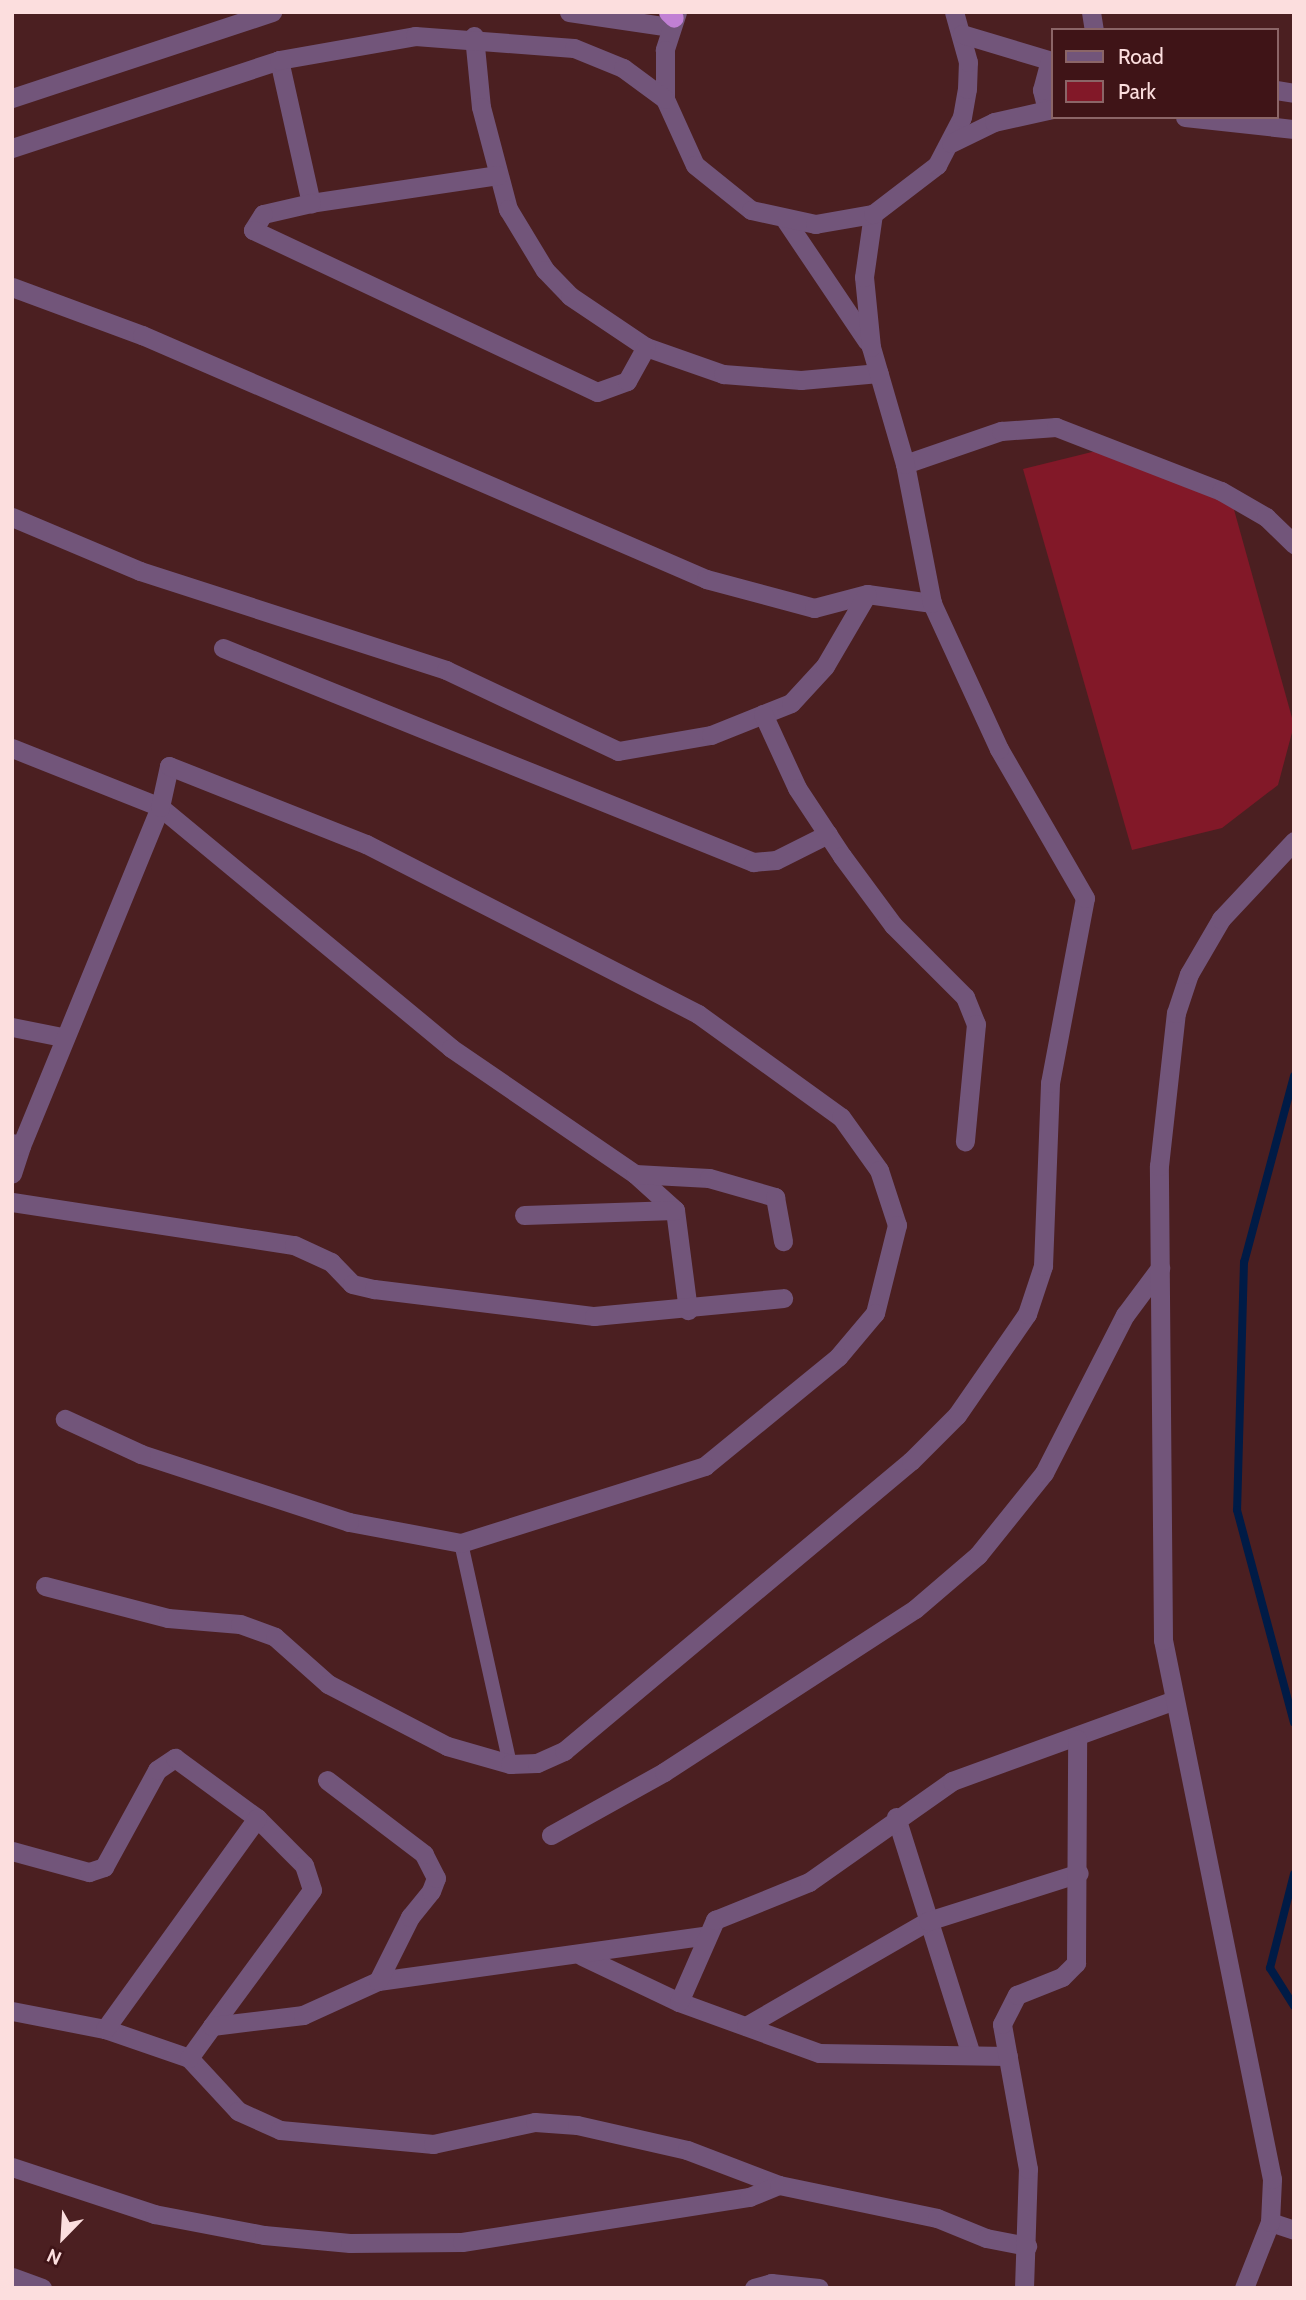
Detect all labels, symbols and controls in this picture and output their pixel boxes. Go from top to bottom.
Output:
legend [1050,28,1278,119]
text: Road [1118,44,1164,69]
text: Park [1118,79,1156,104]
north arrow [28,2202,98,2272]
text: N [43,2243,65,2270]

